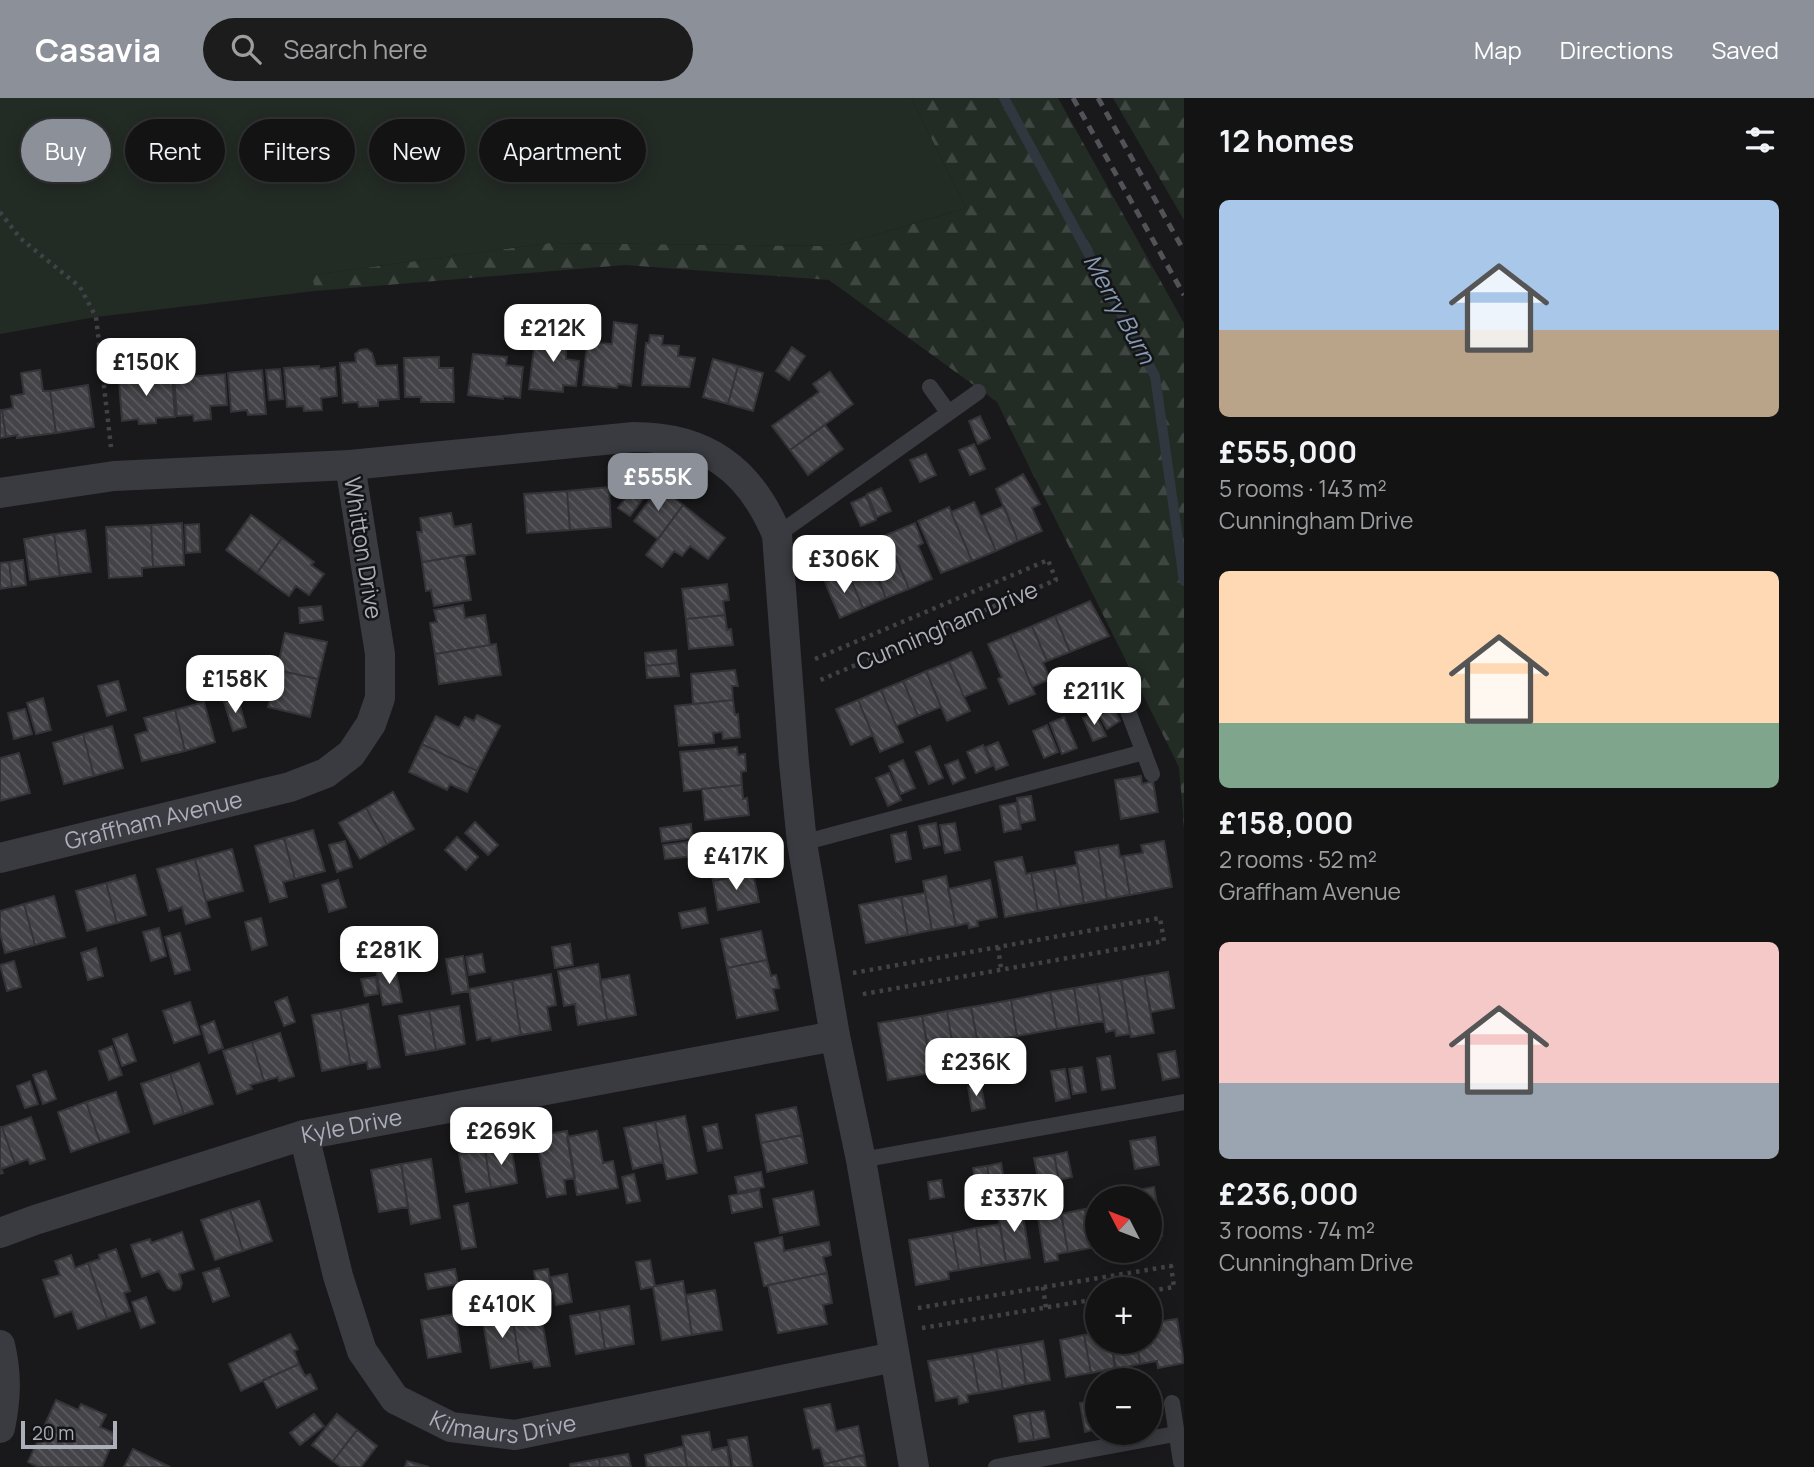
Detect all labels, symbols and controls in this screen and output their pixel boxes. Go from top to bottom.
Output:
search box [203,18,693,81]
text: Casavia [35,27,161,72]
icon: search [227,30,265,68]
text: Search here [283,31,428,67]
text: Map [1474,33,1522,66]
text: Directions [1560,33,1673,66]
text: Saved [1711,33,1779,66]
chip: Buy [21,119,111,182]
chip: Rent [125,119,225,182]
chip: Filters [239,119,355,182]
chip: New [369,119,465,182]
chip: Apartment [479,119,646,182]
text: 12 homes [1219,120,1354,161]
icon: filters [1741,121,1779,159]
icon: home [1436,245,1562,371]
water label: Merry Burn [1077,247,1164,370]
pin: £212K [504,304,602,364]
text: £212K [520,311,586,343]
pin: £150K [97,338,195,398]
text: £150K [113,345,179,377]
text: £555,000 [1219,431,1357,472]
pin: £555K [609,454,707,513]
text: £555K [624,460,692,492]
text: 5 rooms · 143 m² [1219,472,1387,504]
street label: Whitton Drive [337,475,391,621]
text: Cunningham Drive [1219,504,1413,536]
pin: £306K [795,536,893,595]
text: £306K [809,542,879,574]
street label: Cunningham Drive [851,572,1042,678]
icon: home [1436,616,1562,742]
pin: £158K [186,656,284,715]
text: £158K [202,662,268,694]
pin: £211K [1045,668,1143,727]
text: £211K [1063,674,1125,706]
street label: Graffham Avenue [61,782,246,857]
text: £158,000 [1219,802,1354,843]
pin: £417K [687,832,785,892]
text: £417K [704,839,768,871]
text: 2 rooms · 52 m² [1219,843,1377,875]
text: Graffham Avenue [1219,875,1401,907]
pin: £281K [340,926,438,986]
text: £281K [356,933,422,965]
icon: home [1436,987,1562,1113]
pin: £236K [927,1038,1025,1098]
text: £236K [941,1045,1011,1077]
street label: Kyle Drive [298,1100,405,1150]
pin: £269K [452,1108,550,1167]
text: £269K [466,1114,536,1146]
text: £236,000 [1219,1173,1358,1214]
pin: £337K [965,1174,1063,1234]
text: £337K [980,1181,1048,1213]
north arrow [1085,1186,1162,1264]
map controls [1085,1186,1162,1445]
text: 3 rooms · 74 m² [1219,1214,1375,1246]
text: Cunningham Drive [1219,1246,1413,1278]
button: + [1085,1277,1162,1354]
pin: £410K [453,1280,551,1340]
text: £410K [468,1287,536,1319]
button: − [1085,1368,1162,1445]
street label: Kilmaurs Drive [425,1402,579,1450]
scale bar [21,1418,117,1450]
text: 20 m [32,1420,74,1446]

